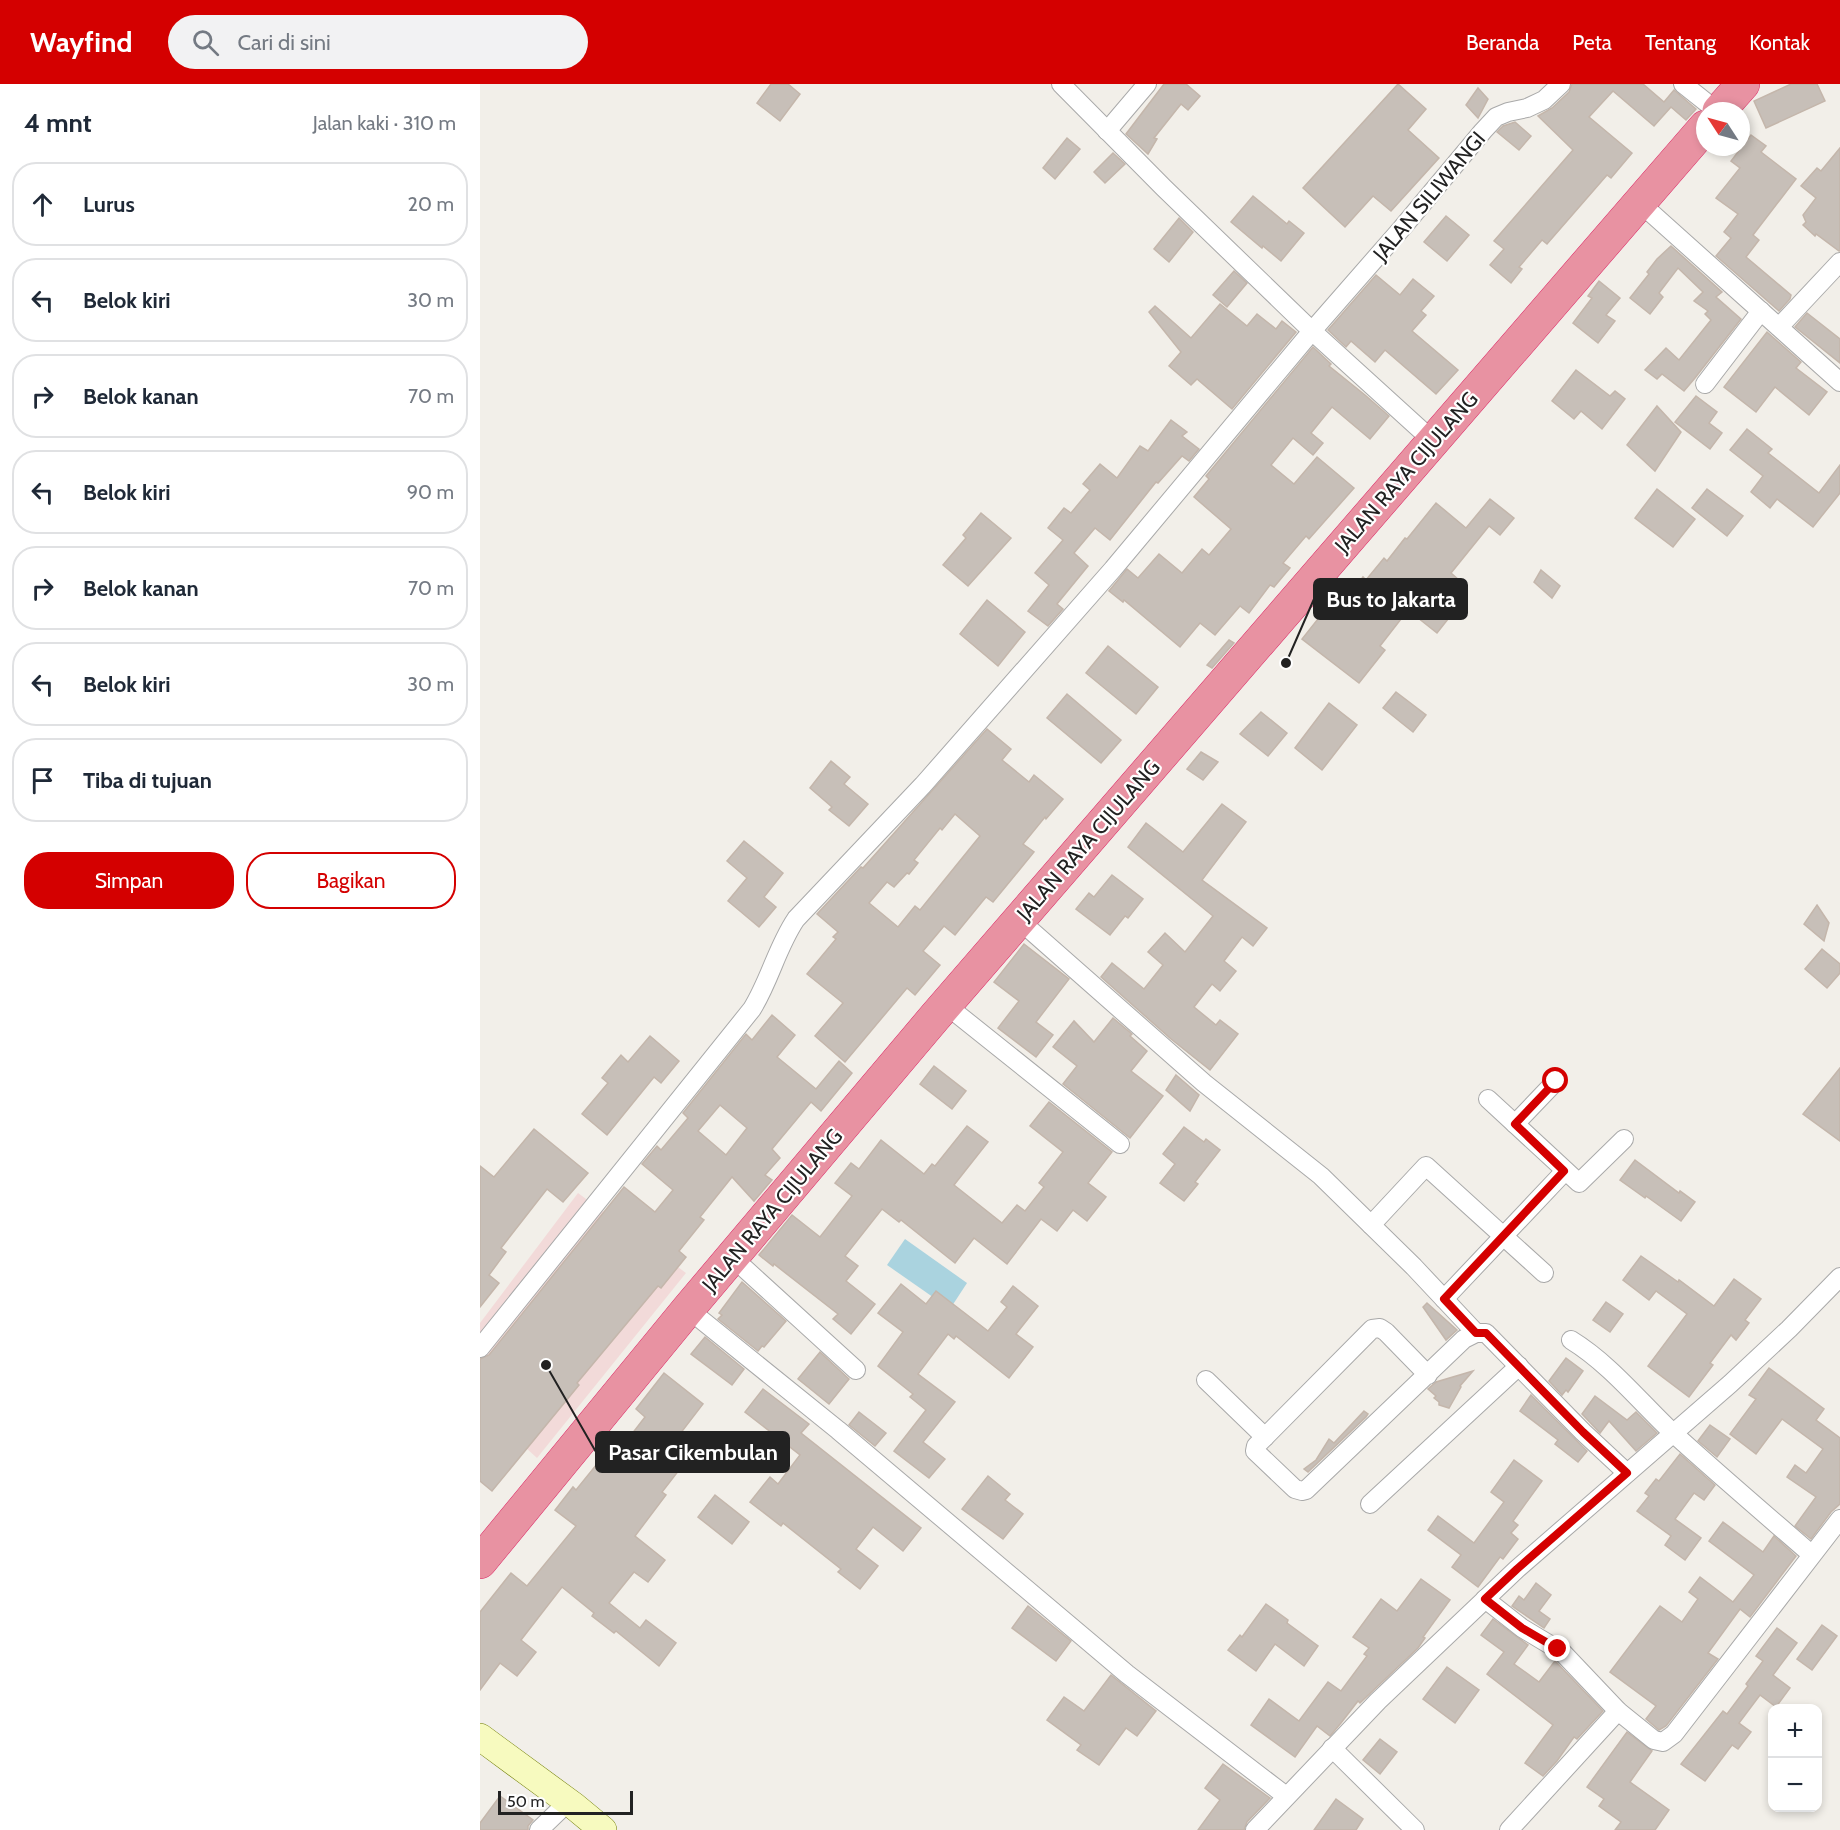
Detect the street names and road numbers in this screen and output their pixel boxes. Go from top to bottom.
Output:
street label: JALAN SILIWANGI [1367,126,1490,266]
street label: JALAN RAYA CIJULANG [1329,386,1483,558]
street label: JALAN RAYA CIJULANG [1011,754,1165,926]
street label: JALAN RAYA CIJULANG [696,1123,847,1297]

